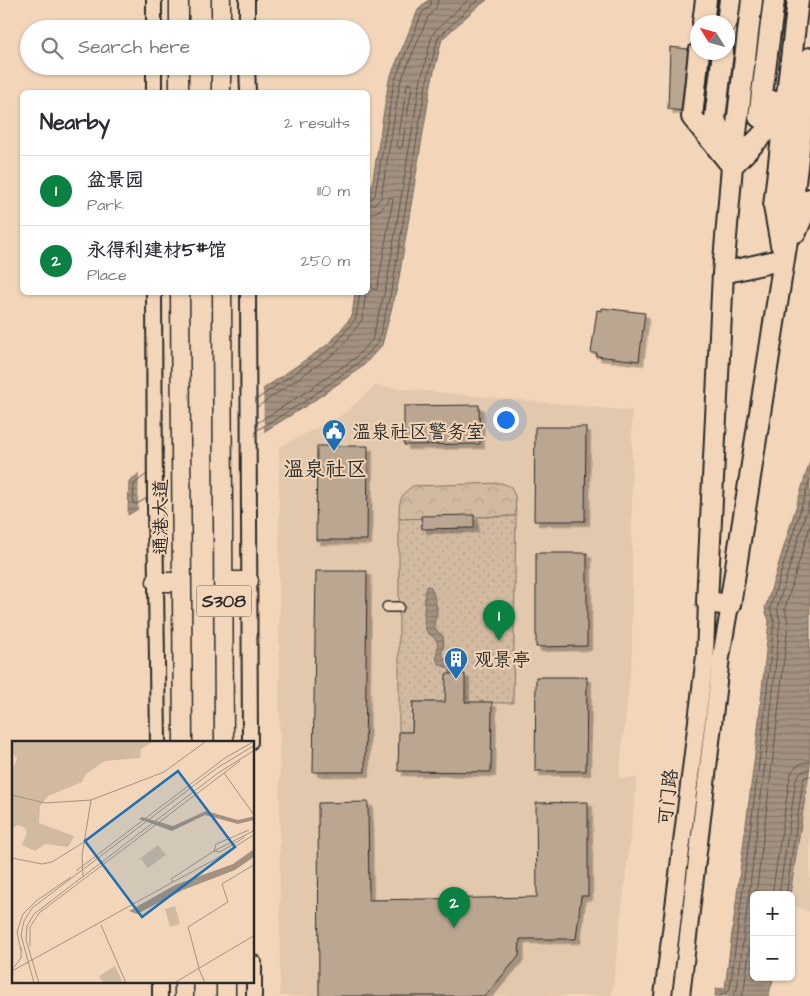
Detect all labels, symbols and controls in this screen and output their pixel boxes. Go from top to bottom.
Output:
north arrow [690,15,735,60]
search box [20,20,370,75]
icon: search [38,34,66,62]
text: Search here [78,34,190,61]
text: Nearby [40,108,110,137]
text: 2 results [284,112,350,134]
text: 盆景园 [87,167,144,194]
text: 1 [55,180,57,202]
text: 110 m [317,180,350,202]
text: Park [87,194,124,216]
text: 永得利建材5#馆 [87,237,227,264]
text: 2 [51,250,61,272]
text: 250 m [301,250,350,272]
text: Place [87,264,127,286]
your location [493,407,519,433]
public building icon: 温泉社区警务室 [321,418,347,452]
place label: 温泉社区警务室 [352,419,485,446]
district label: 温泉社区 [283,455,367,484]
street label: 通港大道 [148,479,175,555]
road number: S308 [196,586,252,616]
pin: 1 [483,600,515,641]
building icon: 观景亭 [443,646,469,680]
place label: 观景亭 [474,647,531,674]
inset map [12,741,255,984]
street label: 可门路 [652,767,685,827]
pin: 2 [438,887,470,928]
map controls [750,891,795,981]
button: + [750,891,795,936]
button: − [750,936,795,981]

